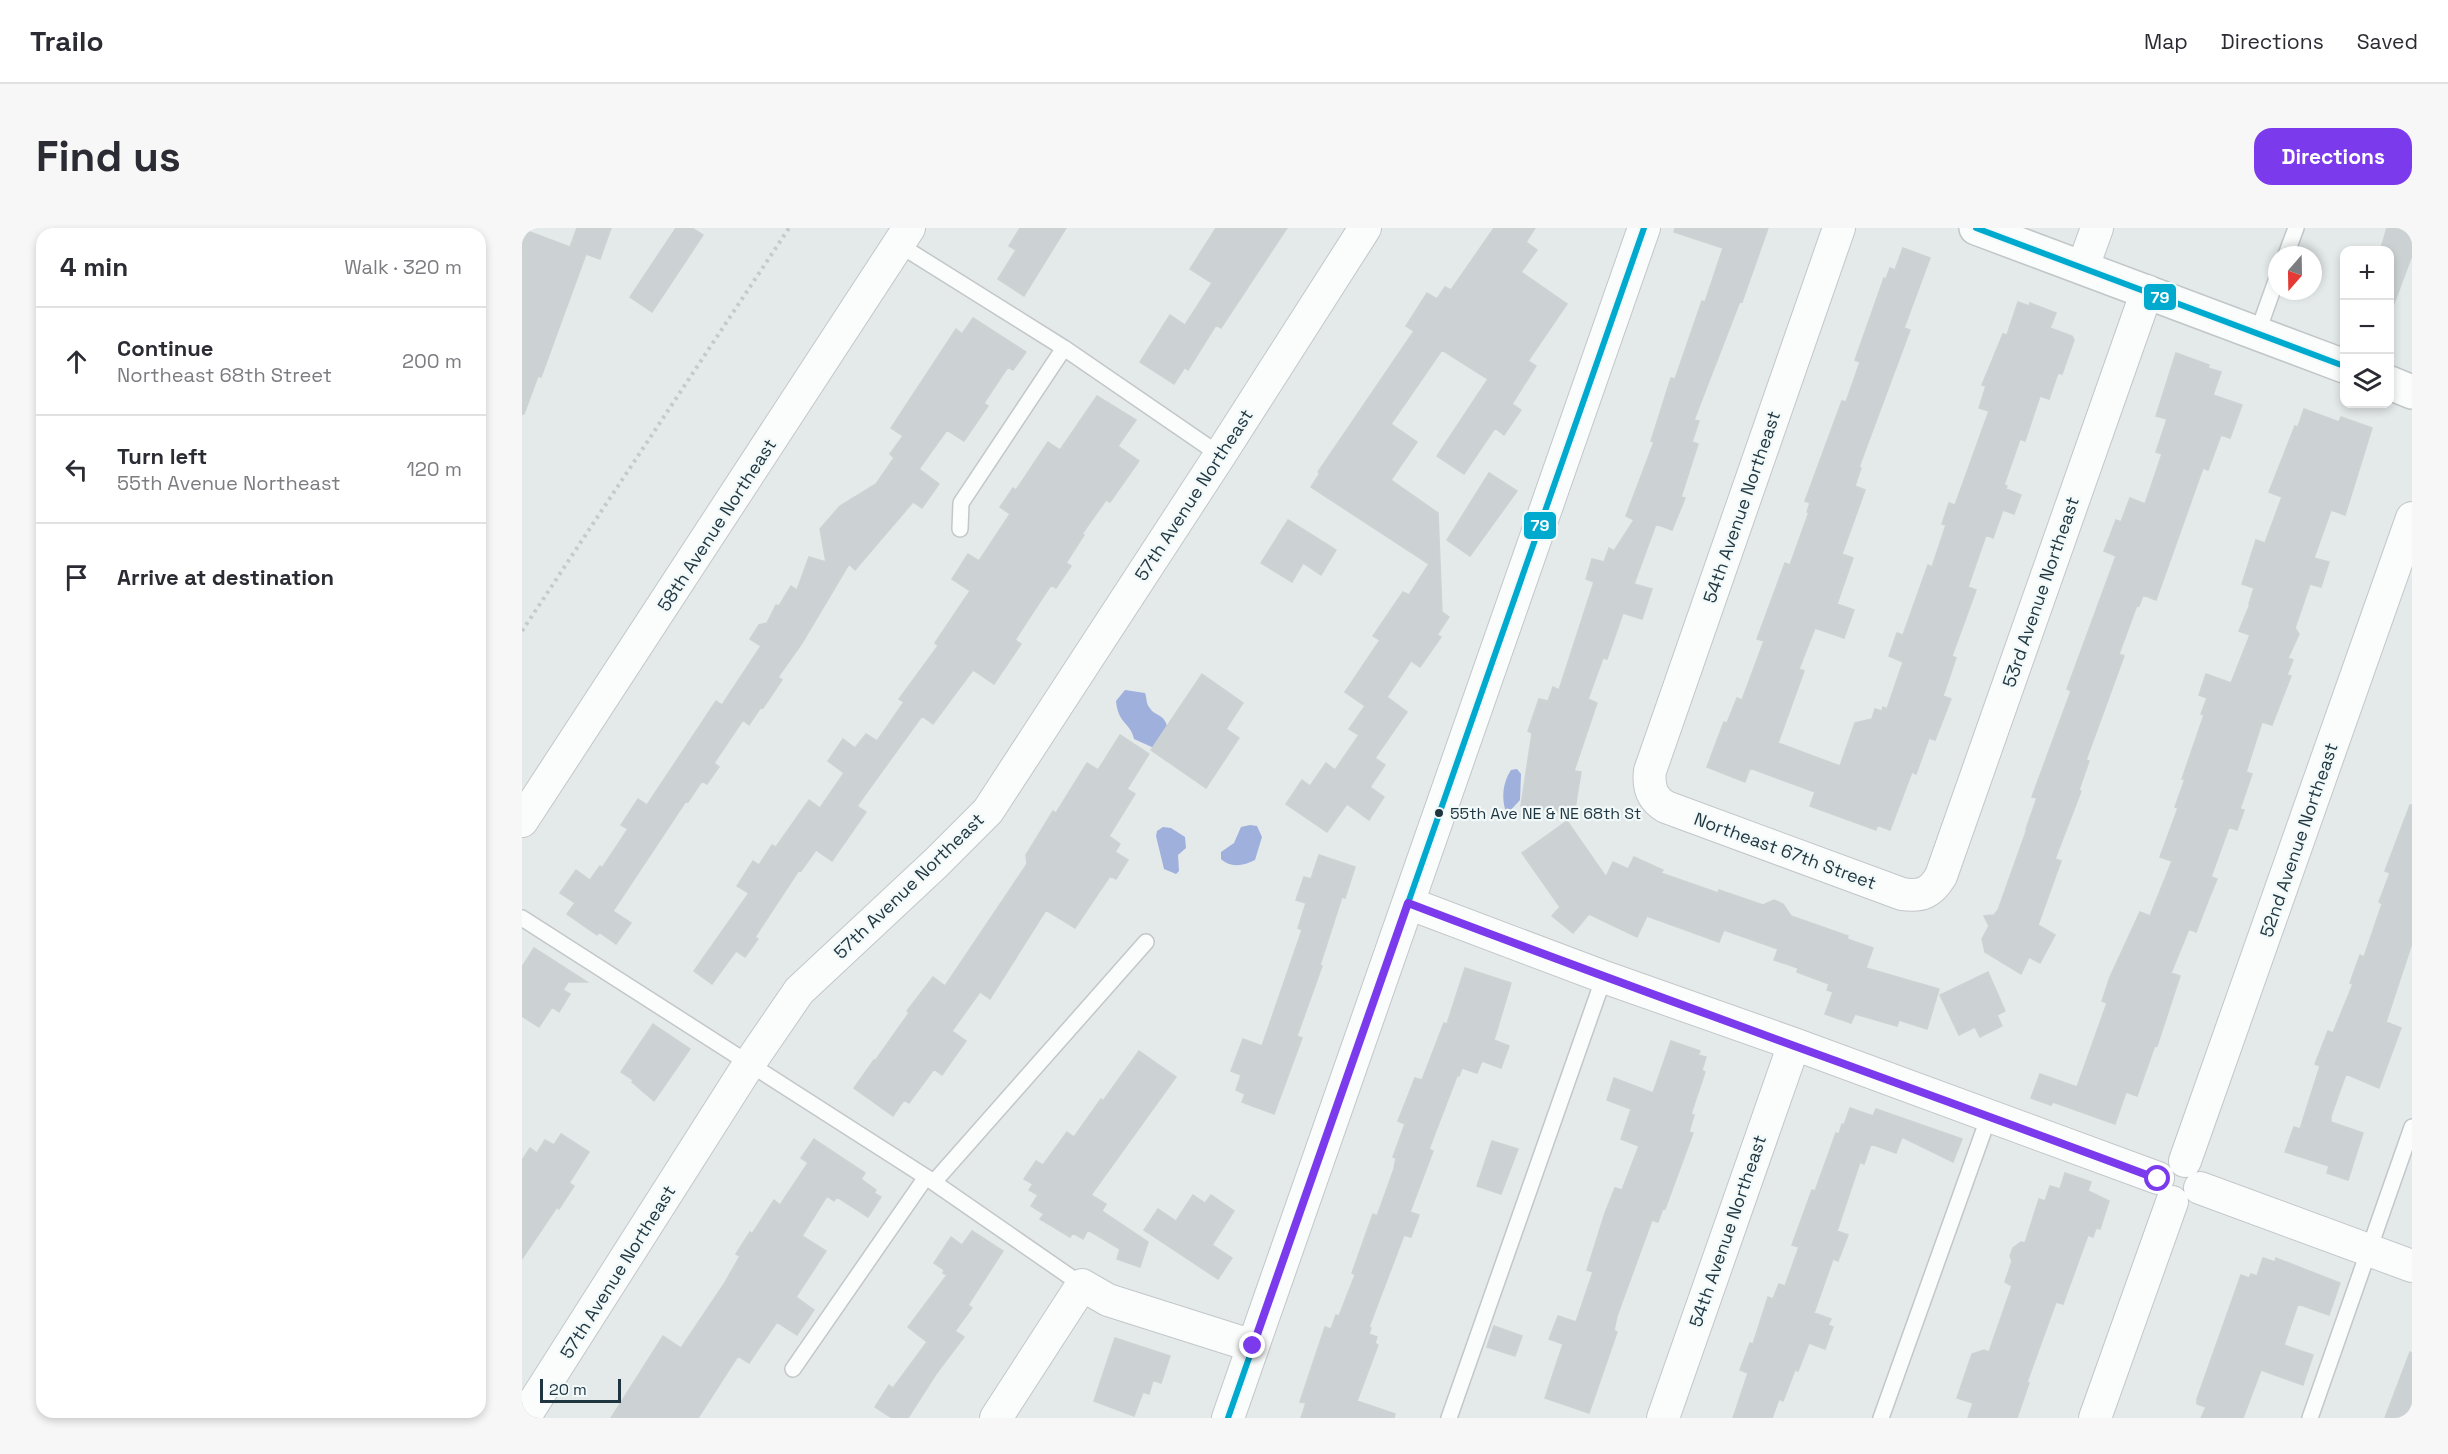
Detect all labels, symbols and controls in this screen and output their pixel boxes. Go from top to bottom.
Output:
text: Trailo [30,23,104,59]
text: Map [2144,28,2188,55]
text: Directions [2221,28,2324,55]
text: Saved [2357,28,2418,55]
button: Directions [2254,128,2412,185]
text: Find us [36,130,181,183]
north arrow [2268,246,2322,300]
map controls [2340,246,2394,408]
button: + [2340,246,2394,300]
text: 4 min [60,250,128,284]
text: Walk · 320 m [344,254,462,280]
line badge: 79 [2143,283,2177,311]
text: 79 [2151,287,2169,308]
button: − [2340,300,2394,354]
text: Continue [117,334,213,362]
icon: ahead [60,345,93,378]
text: 200 m [402,348,462,374]
button: layers [2340,354,2394,408]
text: Northeast 68th Street [117,362,332,388]
street label: 57th Avenue Northeast [1129,404,1258,585]
street label: 54th Avenue Northeast [1698,408,1785,606]
street label: 58th Avenue Northeast [652,434,781,616]
text: Turn left [117,442,207,470]
icon: left [60,453,93,486]
text: 120 m [406,456,462,482]
text: 55th Avenue Northeast [117,470,340,496]
street label: 53rd Avenue Northeast [1997,494,2084,690]
line badge: 79 [1523,511,1557,540]
text: 79 [1531,515,1549,536]
icon: arrive [60,561,93,594]
text: Arrive at destination [117,563,334,591]
street label: 52nd Avenue Northeast [2254,739,2343,940]
place label: 55th Ave NE & NE 68th St [1450,803,1641,824]
marker: 55th Ave NE & NE 68th St [1433,807,1445,819]
street label: Northeast 67th Street [1691,807,1879,894]
street label: 57th Avenue Northeast [829,808,989,963]
street label: 54th Avenue Northeast [1684,1132,1771,1330]
route start [2144,1165,2170,1191]
street label: 57th Avenue Northeast [555,1181,680,1363]
route end [1239,1332,1265,1358]
scale bar [540,1376,621,1404]
text: 20 m [549,1379,587,1400]

